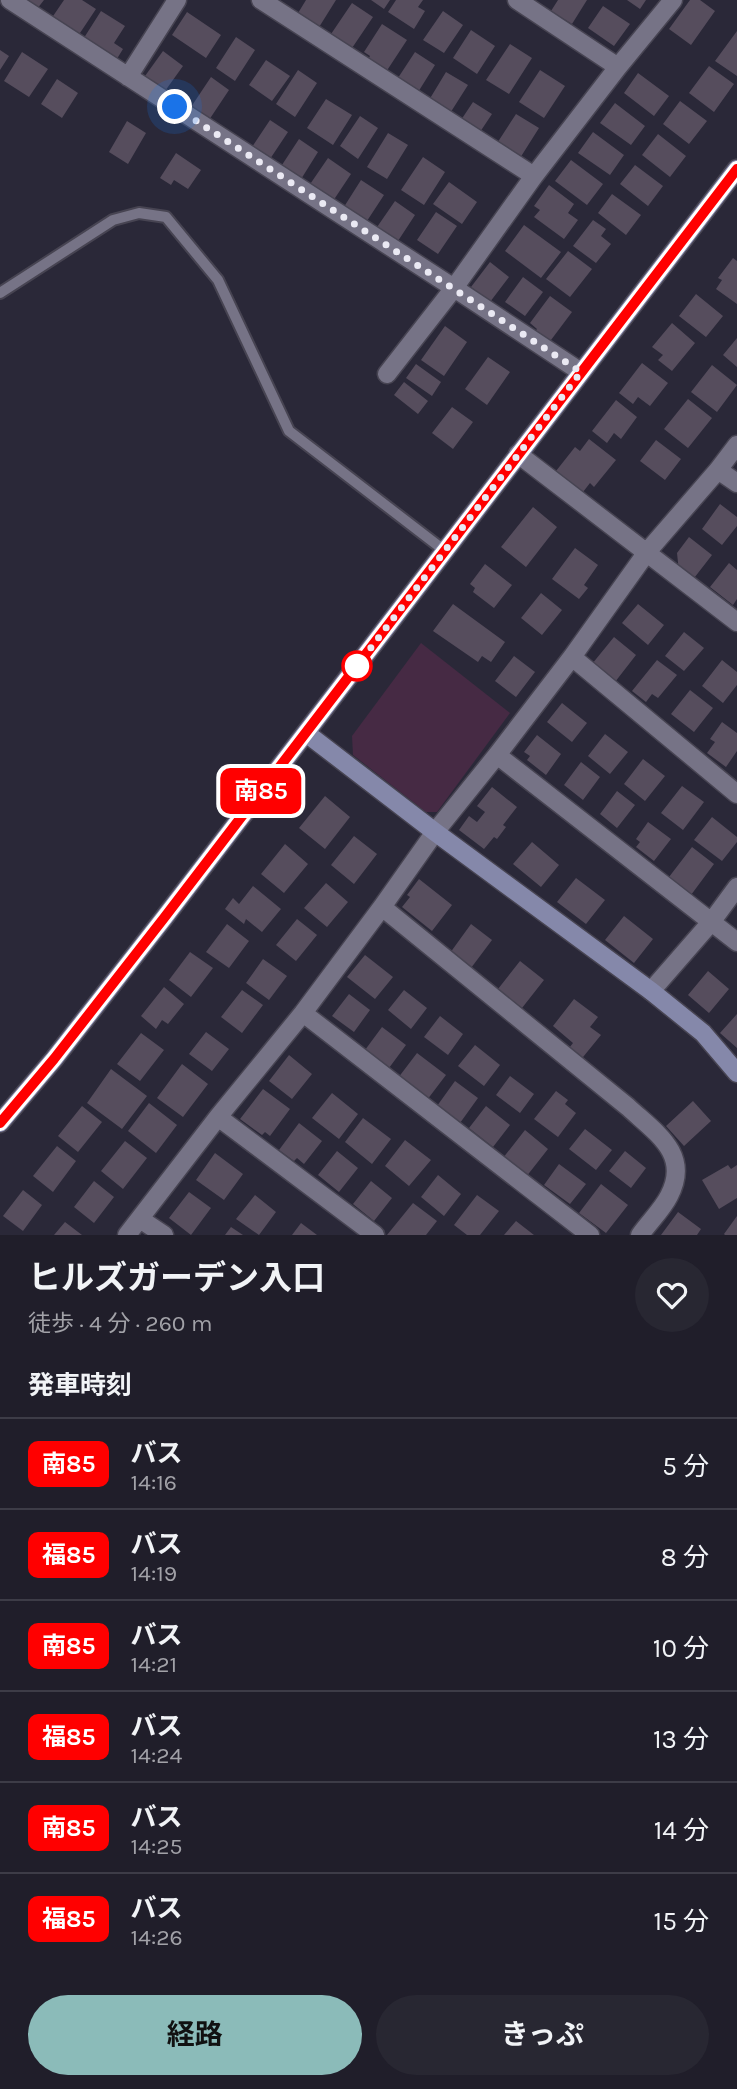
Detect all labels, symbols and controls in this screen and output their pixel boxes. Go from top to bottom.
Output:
your location [157,89,192,124]
unlabelled marker [342,651,372,681]
line badge: 南85 [221,768,301,814]
text: 南85 [234,777,288,805]
button: heart [635,1258,709,1332]
text: ヒルズガーデン入口 [28,1259,325,1297]
text: 徒歩 · 4 分 · 260 m [28,1310,213,1337]
text: 発車時刻 [28,1370,132,1401]
text: バス [130,1438,183,1469]
text: 南85 [42,1450,95,1478]
text: 5 分 [662,1451,709,1482]
text: 14:16 [130,1469,177,1496]
text: バス [130,1529,183,1560]
text: 福85 [42,1541,95,1569]
text: 8 分 [661,1542,709,1573]
text: 14:19 [130,1560,177,1587]
text: バス [130,1620,183,1651]
text: 南85 [42,1632,95,1660]
text: 10 分 [653,1633,709,1664]
text: 14:21 [130,1651,177,1678]
text: バス [130,1711,183,1742]
text: 福85 [42,1723,95,1751]
text: 13 分 [653,1724,709,1755]
text: 14:24 [130,1742,182,1769]
text: バス [130,1802,183,1833]
text: 南85 [42,1814,95,1842]
text: 14 分 [654,1815,709,1846]
text: 14:25 [130,1833,183,1860]
text: バス [130,1893,183,1924]
text: 福85 [42,1905,95,1933]
text: 15 分 [654,1906,709,1937]
text: 14:26 [130,1924,183,1951]
button: 経路 [28,1995,362,2075]
button: きっぷ [376,1995,709,2075]

